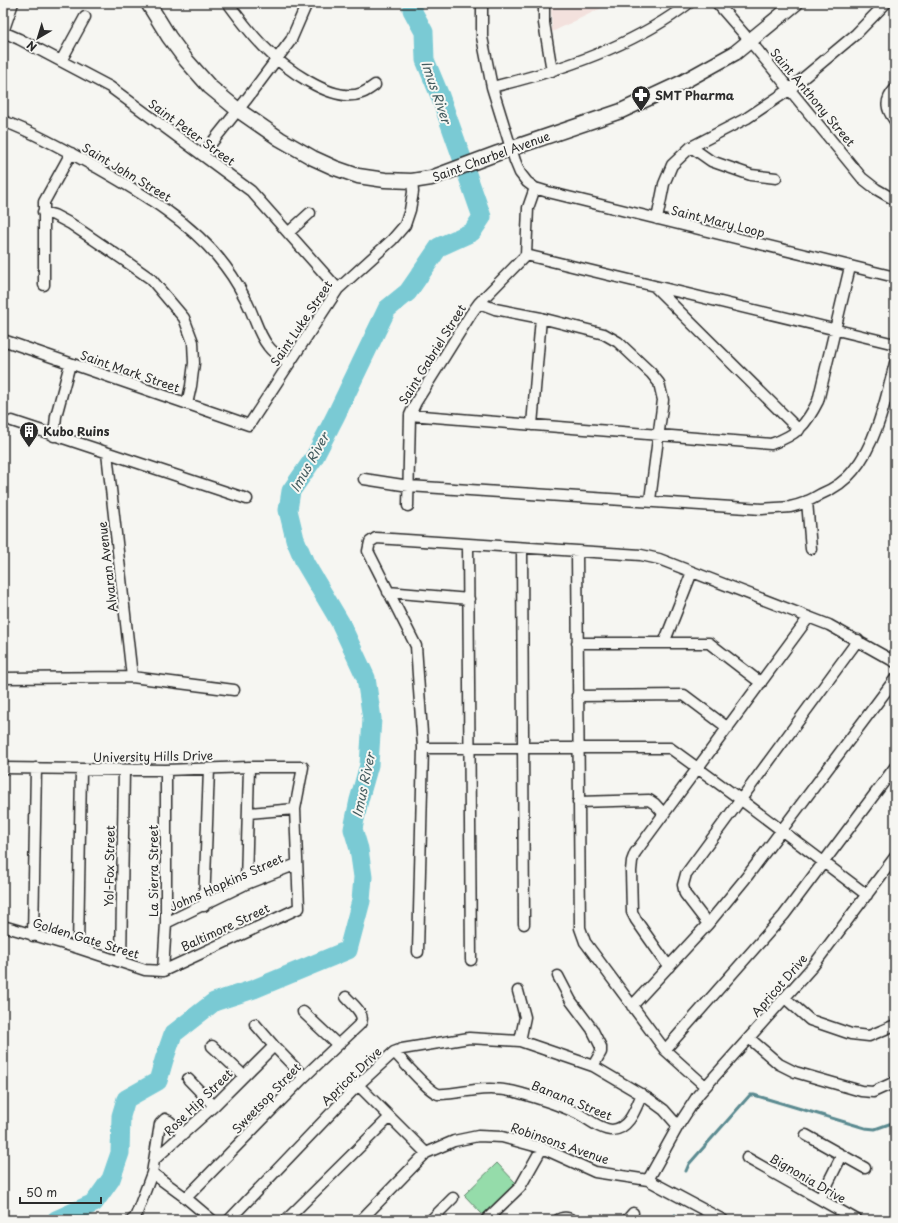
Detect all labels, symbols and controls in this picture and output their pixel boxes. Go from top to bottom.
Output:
north arrow [18,18,58,58]
text: N [23,37,40,56]
street label: Saint Anthony Street [766,44,860,150]
water label: Imus River [417,58,457,128]
pharmacy icon: SMT Pharma [630,84,652,112]
place label: SMT Pharma [655,86,735,104]
street label: Saint Peter Street [145,94,239,170]
street label: Saint Charbel Avenue [430,126,553,186]
street label: Saint John Street [79,138,175,206]
street label: Saint Mary Loop [669,201,767,241]
street label: Saint Luke Street [266,277,336,369]
street label: Saint Gabriel Street [394,300,470,408]
street label: Saint Mark Street [78,346,182,396]
building icon: Kubo Ruins [18,420,40,448]
place label: Kubo Ruins [43,422,110,440]
water label: Imus River [285,427,334,495]
street label: Alvaran Avenue [92,520,122,614]
street label: University Hills Drive [93,746,213,766]
water label: Imus River [347,749,379,819]
street label: Yol-Fox Street [99,825,119,907]
street label: La Sierra Street [144,825,162,917]
street label: Johns Hopkins Street [166,849,286,915]
street label: Baltimore Street [178,899,272,955]
street label: Golden Gate Street [30,913,142,963]
street label: Apricot Drive [747,950,811,1020]
street label: Apricot Drive [317,1042,385,1110]
street label: Sweetsop Street [227,1058,305,1137]
street label: Rose Hip Street [160,1064,236,1140]
street label: Banana Street [529,1076,615,1124]
street label: Robinsons Avenue [508,1118,612,1168]
street label: Bignonia Drive [767,1149,849,1207]
scale bar [20,1179,101,1205]
text: 50 m [26,1183,57,1201]

